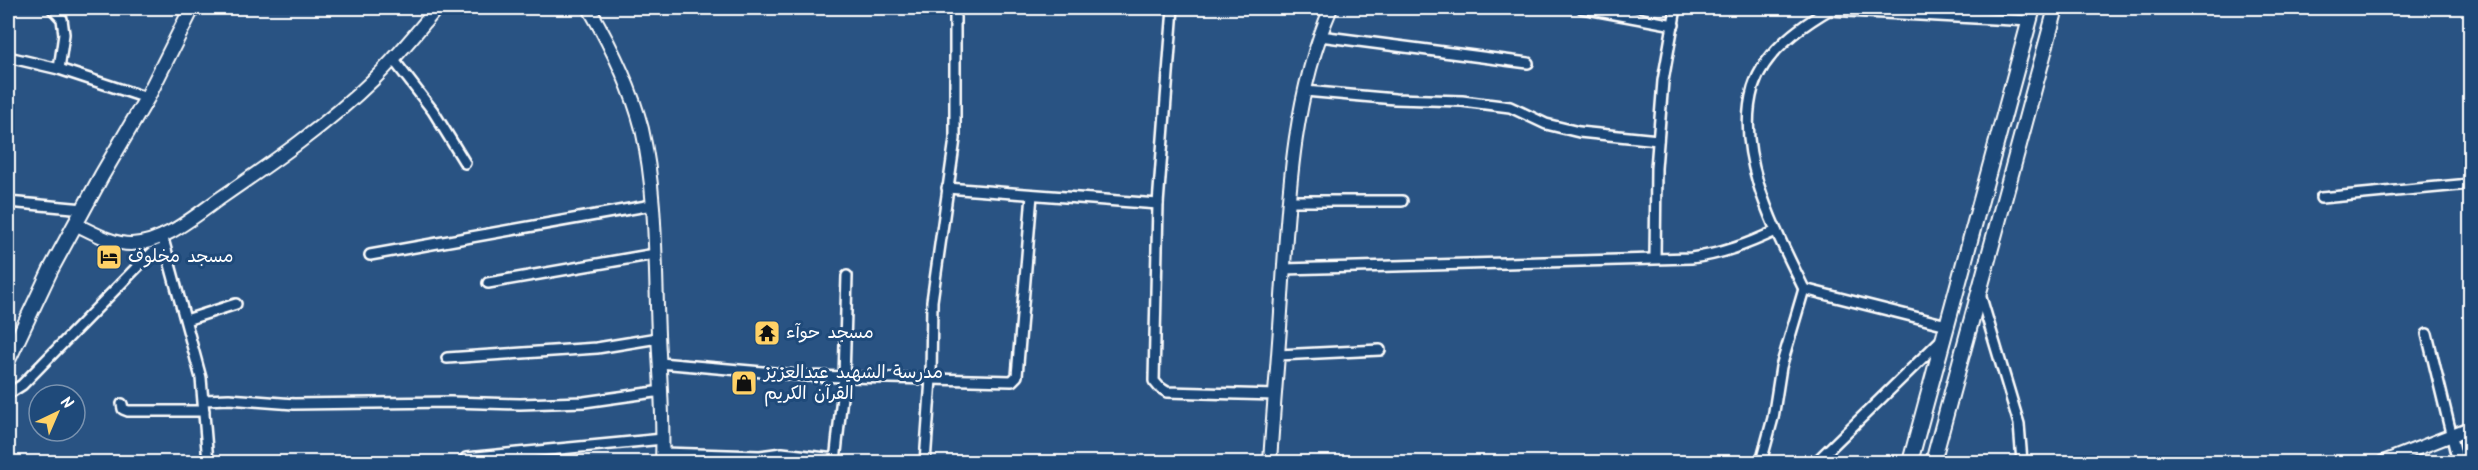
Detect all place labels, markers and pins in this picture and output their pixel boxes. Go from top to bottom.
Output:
hotel icon: مسجد مخلوف [94,242,124,272]
place label: مسجد مخلوف [128,243,233,272]
temple icon: مسجد حوآء [752,318,782,348]
place label: مسجد حوآء [786,319,874,348]
place label: مدرسة الشهيد عبدالعزيز القرآن الكريم [762,359,943,409]
shop icon: مدرسة الشهيد عبدالعزيز القرآن الكريم [729,368,759,398]

